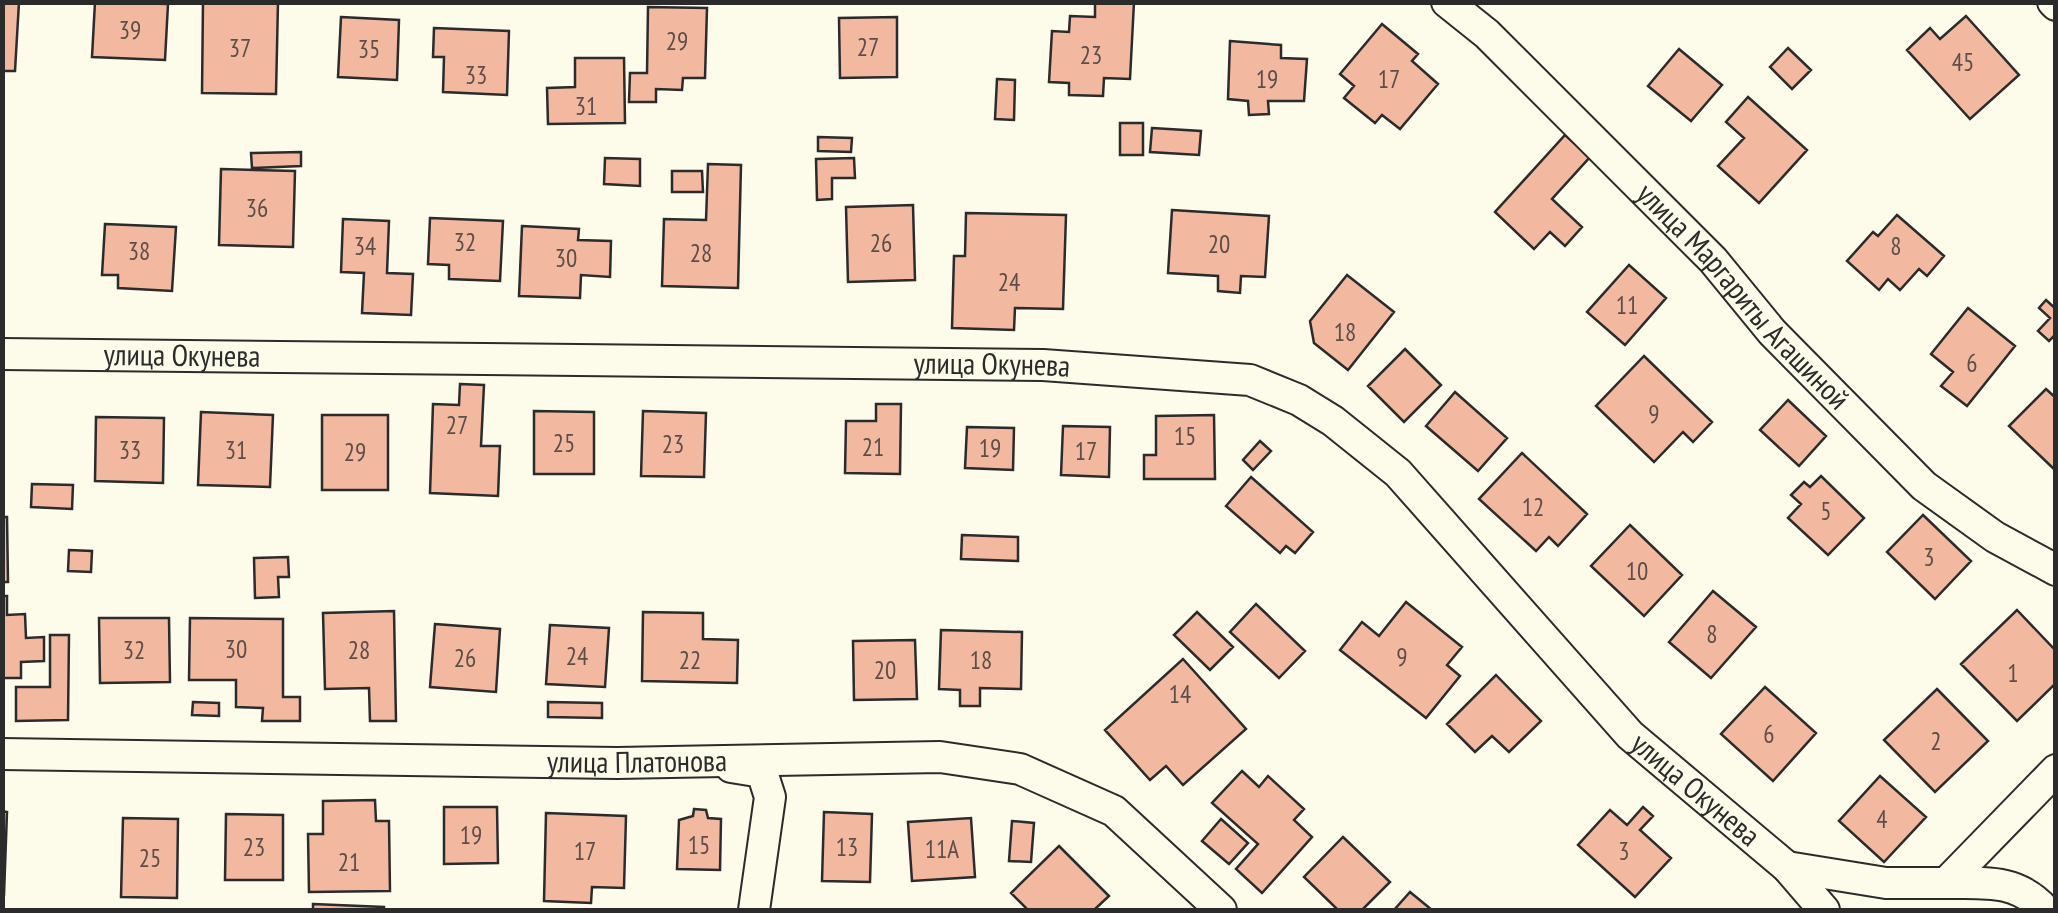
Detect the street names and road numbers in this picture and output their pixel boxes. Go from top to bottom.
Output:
street label: улица Маргариты Агашиной [1629,174,1859,417]
street label: улица Окунева [103,334,261,375]
street label: улица Окунева [913,343,1072,385]
street label: улица Окунева [1624,723,1769,854]
street label: улица Платонова [547,740,727,781]

